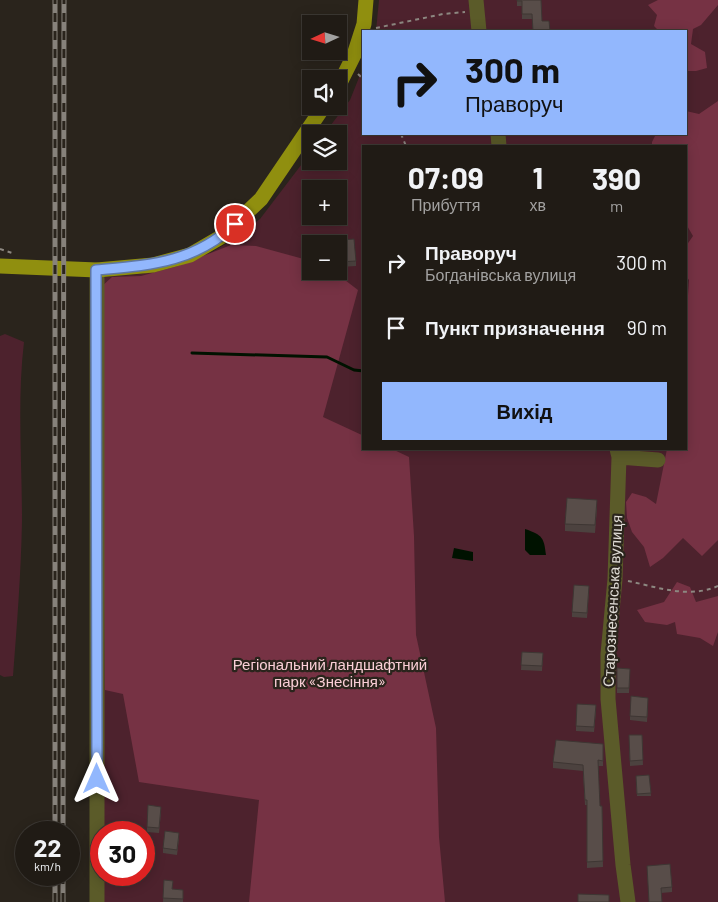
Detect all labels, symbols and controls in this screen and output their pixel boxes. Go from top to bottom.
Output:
north arrow [302,15,348,60]
map controls [302,15,347,280]
text: 300 m [465,48,560,90]
icon: right [382,50,447,115]
button: sound [302,70,347,115]
text: Праворуч [465,90,563,116]
button: layers [302,125,347,170]
text: 07:09 [408,159,484,195]
text: 1 [533,159,543,195]
text: 390 [592,160,641,196]
button: + [302,180,347,225]
text: Прибуття [411,195,481,214]
text: хв [530,195,546,214]
text: m [610,196,623,215]
pin [214,203,256,245]
icon: arrive [221,210,249,238]
button: − [302,235,347,280]
text: Праворуч [425,241,517,264]
icon: right [382,249,410,277]
text: 300 m [616,251,667,274]
text: Богданівська вулиця [425,265,576,284]
icon: arrive [382,314,410,342]
text: Пункт призначення [425,316,605,339]
text: 90 m [627,316,667,339]
button: Вихід [382,382,667,440]
street label: Старознесенська вулиця [599,514,625,687]
park label: Регіональний ландшафтний парк «Знесіння» [233,655,427,690]
position arrow [70,752,122,804]
speed limit sign: 30 [90,821,155,886]
text: 22 [33,832,62,862]
text: km/h [34,859,61,873]

